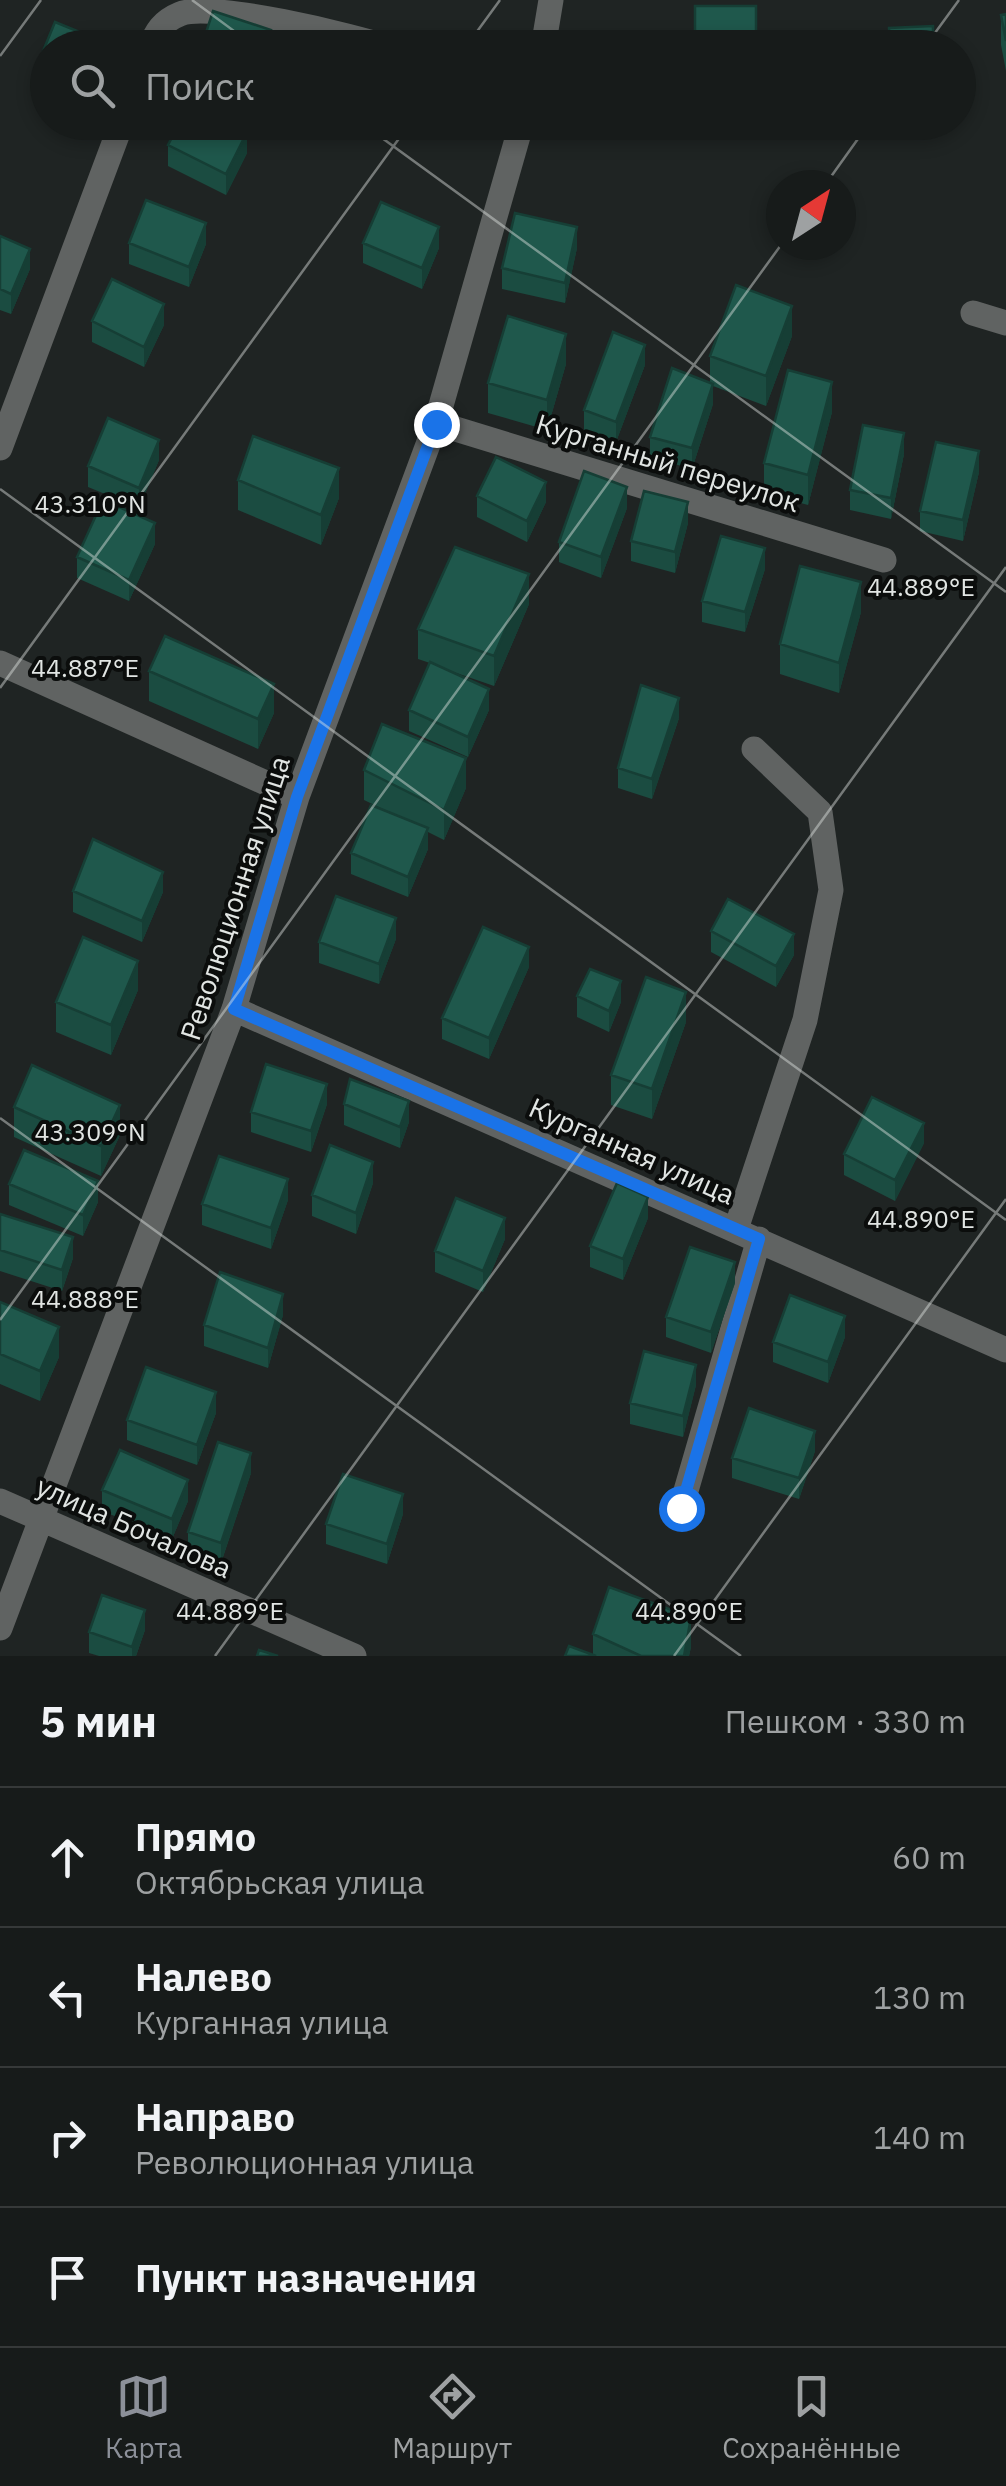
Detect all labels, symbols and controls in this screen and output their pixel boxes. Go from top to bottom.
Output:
search box [30,30,976,140]
icon: search [65,58,120,113]
text: Поиск [145,61,255,110]
north arrow [766,170,856,260]
route end [414,402,460,448]
street label: Курганный переулок [532,405,805,520]
text: 43.310°N [34,487,146,520]
text: 44.889°E [867,570,975,603]
text: 44.887°E [31,651,139,684]
street label: Революционная улица [171,751,298,1045]
street label: Курганная улица [523,1089,741,1213]
text: 43.309°N [34,1115,146,1148]
text: 44.890°E [867,1202,975,1235]
text: 44.888°E [31,1282,139,1315]
street label: улица Бочалова [31,1467,238,1586]
route start [659,1486,705,1532]
text: 44.889°E [176,1594,284,1627]
text: 44.890°E [635,1594,743,1627]
text: 5 мин [40,1694,157,1749]
text: Пешком · 330 m [725,1700,966,1742]
text: Прямо [135,1812,256,1861]
icon: ahead [40,1830,95,1885]
text: 60 m [892,1836,966,1878]
text: Октябрьская улица [135,1861,424,1903]
text: Налево [135,1952,272,2001]
icon: left [40,1970,95,2025]
text: 130 m [873,1976,966,2018]
text: Курганная улица [135,2001,388,2043]
text: Направо [135,2092,295,2141]
icon: right [40,2110,95,2165]
text: 140 m [873,2116,966,2158]
text: Революционная улица [135,2141,474,2183]
icon: arrive [40,2250,95,2305]
text: Пункт назначения [135,2253,477,2302]
tab: Карта [105,2369,182,2466]
tab: Маршрут [392,2369,512,2466]
tab: Сохранённые [722,2369,901,2466]

